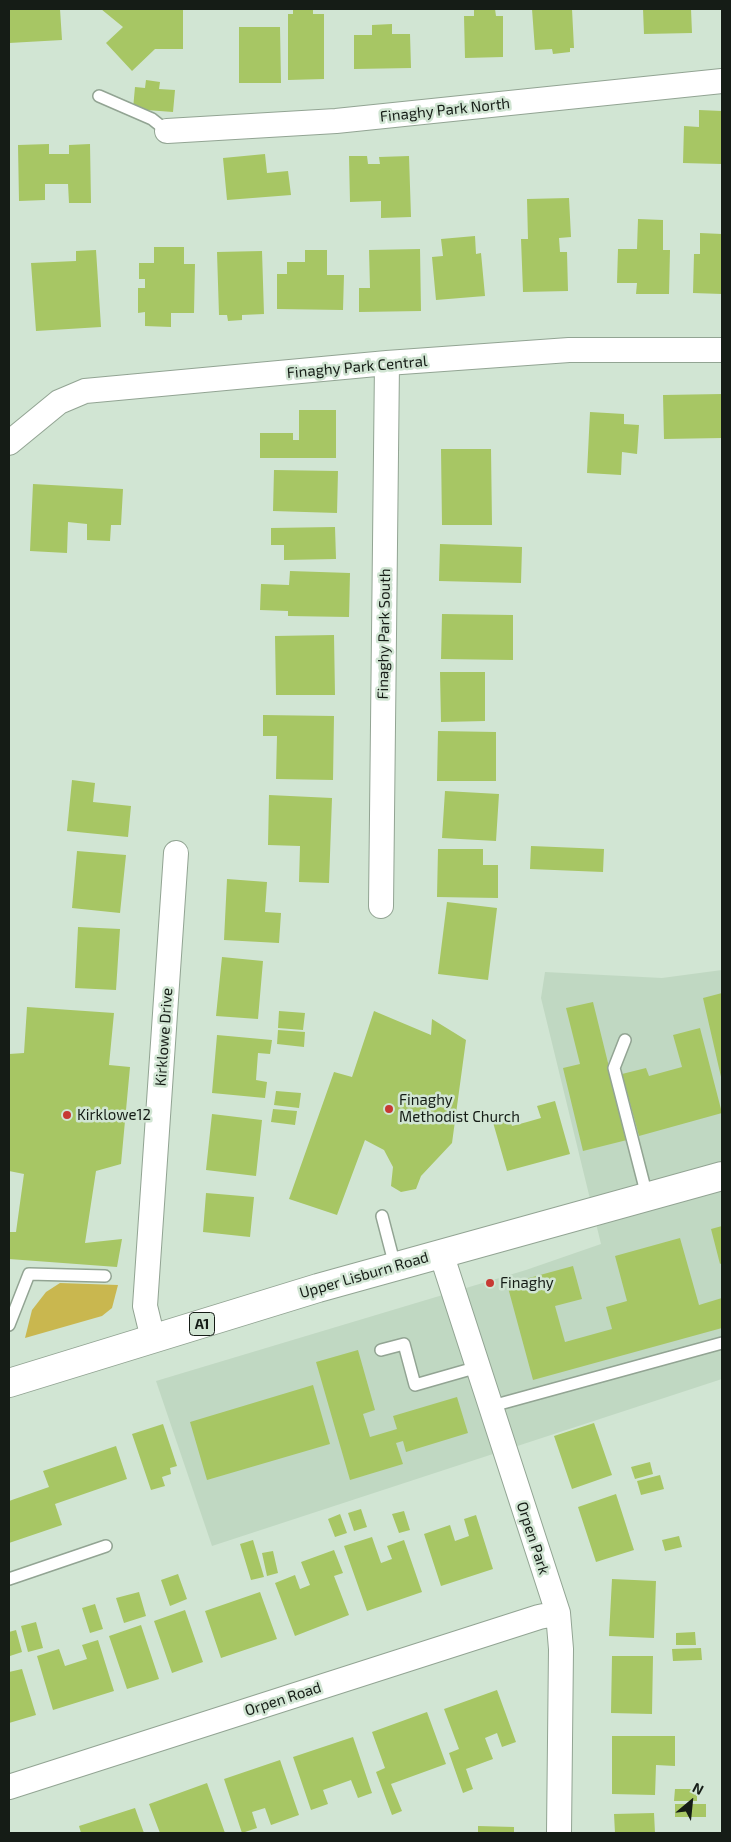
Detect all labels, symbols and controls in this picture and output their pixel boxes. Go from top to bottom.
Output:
street label: Finaghy Park North [379,94,511,126]
street label: Finaghy Park Central [286,352,428,382]
street label: Finaghy Park South [374,568,394,700]
street label: Kirklowe Drive [152,987,176,1087]
place label: Finaghy Methodist Church [399,1091,520,1126]
marker: Finaghy Methodist Church [383,1103,395,1115]
place label: Kirklowe12 [77,1106,151,1124]
marker: Kirklowe12 [61,1109,73,1121]
street label: Upper Lisburn Road [297,1248,431,1302]
place label: Finaghy [500,1274,554,1292]
marker: Finaghy [484,1277,496,1289]
road number: A1 [190,1312,214,1336]
street label: Orpen Park [513,1499,553,1577]
street label: Orpen Road [242,1678,324,1720]
north arrow [666,1777,716,1827]
text: N [690,1778,707,1798]

